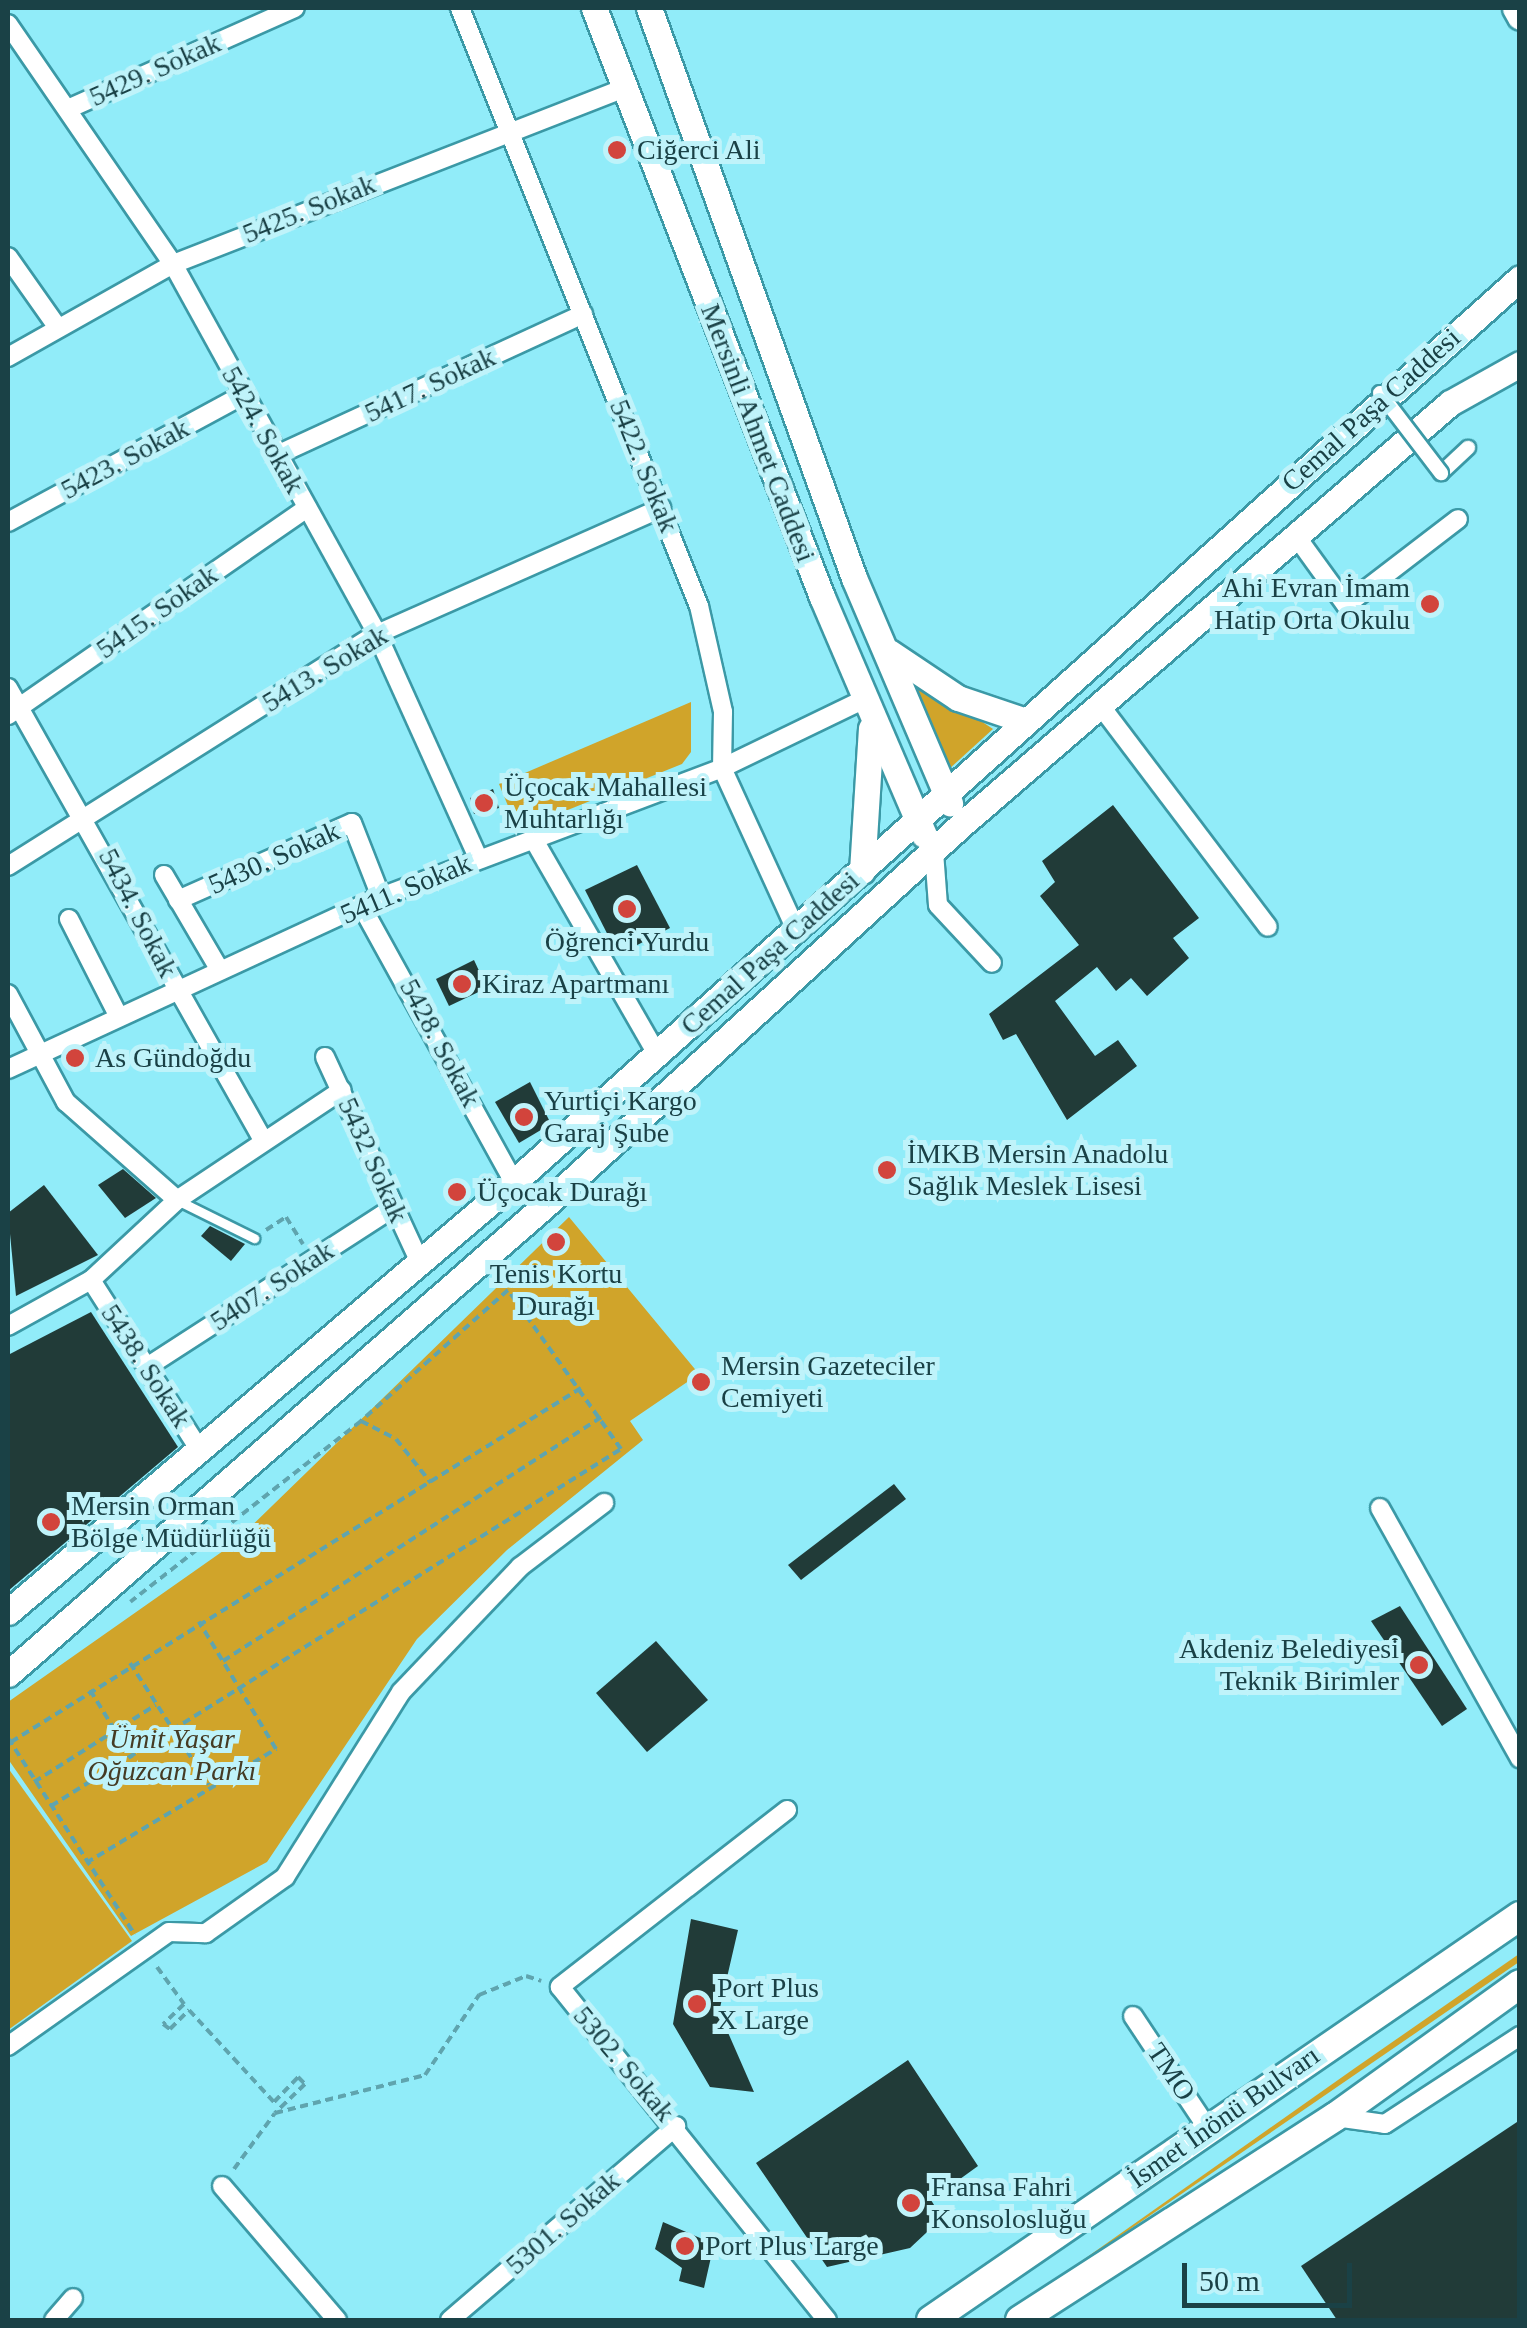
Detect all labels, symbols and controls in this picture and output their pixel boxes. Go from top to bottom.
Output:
street label: 5429. Sokak [84,26,226,114]
place label: Ciğerci Ali [637,133,762,167]
marker: Ciğerci Ali [606,139,628,161]
street label: 5425. Sokak [238,167,380,251]
street label: Mersinli Ahmet Caddesi [693,298,823,568]
street label: Cemal Paşa Caddesi [1275,321,1467,499]
street label: 5417. Sokak [359,340,501,430]
street label: 5424. Sokak [214,361,312,499]
street label: 5422. Sokak [602,395,686,537]
street label: 5423. Sokak [55,411,195,507]
street label: 5415. Sokak [90,558,224,666]
place label: Ahi Evran İmam Hatip Orta Okulu [1214,571,1410,637]
marker: Ahi Evran İmam Hatip Orta Okulu [1419,593,1441,615]
street label: 5413. Sokak [256,619,394,719]
place label: Üçocak Mahallesi Muhtarlığı [504,770,707,836]
marker: Üçocak Mahallesi Muhtarlığı [473,792,495,814]
street label: 5430. Sokak [203,814,345,902]
street label: 5434. Sokak [91,843,185,983]
street label: 5411. Sokak [335,846,477,932]
street label: Cemal Paşa Caddesi [674,864,866,1042]
marker: Öğrenci Yurdu [616,898,638,920]
place label: Öğrenci Yurdu [544,925,710,959]
place label: Kiraz Apartmanı [482,967,671,1001]
street label: 5428. Sokak [392,973,488,1113]
marker: Kiraz Apartmanı [451,973,473,995]
place label: As Gündoğdu [95,1041,251,1075]
marker: As Gündoğdu [64,1047,86,1069]
place label: Yurtiçi Kargo Garaj Şube [544,1084,697,1150]
street label: 5432 Sokak [331,1092,415,1228]
marker: Yurtiçi Kargo Garaj Şube [513,1106,535,1128]
place label: İMKB Mersin Anadolu Sağlık Meslek Lisesi [907,1137,1170,1203]
marker: İMKB Mersin Anadolu Sağlık Meslek Lisesi [876,1159,898,1181]
place label: Üçocak Durağı [477,1175,647,1209]
marker: Üçocak Durağı [446,1181,468,1203]
marker: Tenis Kortu Durağı [545,1231,567,1253]
street label: 5407. Sokak [204,1234,340,1338]
place label: Tenis Kortu Durağı [490,1257,622,1323]
street label: 5438. Sokak [94,1298,198,1434]
place label: Mersin Gazeteciler Cemiyeti [721,1349,935,1415]
marker: Mersin Gazeteciler Cemiyeti [690,1371,712,1393]
place label: Mersin Orman Bölge Müdürlüğü [71,1489,271,1555]
marker: Mersin Orman Bölge Müdürlüğü [40,1511,62,1533]
place label: Akdeniz Belediyesi Teknik Birimler [1179,1632,1399,1698]
marker: Akdeniz Belediyesi Teknik Birimler [1408,1654,1430,1676]
park label: Ümit Yaşar Oğuzcan Parkı [88,1722,256,1788]
place label: Port Plus X Large [717,1971,819,2037]
marker: Port Plus X Large [686,1993,708,2015]
street label: 5302. Sokak [566,2000,682,2128]
street label: TMO [1140,2037,1202,2107]
street label: İsmet İnönü Bulvarı [1122,2039,1326,2195]
street label: 5301. Sokak [499,2164,627,2282]
place label: Fransa Fahri Konsolosluğu [931,2170,1087,2236]
marker: Fransa Fahri Konsolosluğu [900,2192,922,2214]
place label: Port Plus Large [705,2229,879,2263]
marker: Port Plus Large [674,2235,696,2257]
scale bar [1187,2243,1357,2305]
text: 50 m [1199,2264,1260,2297]

